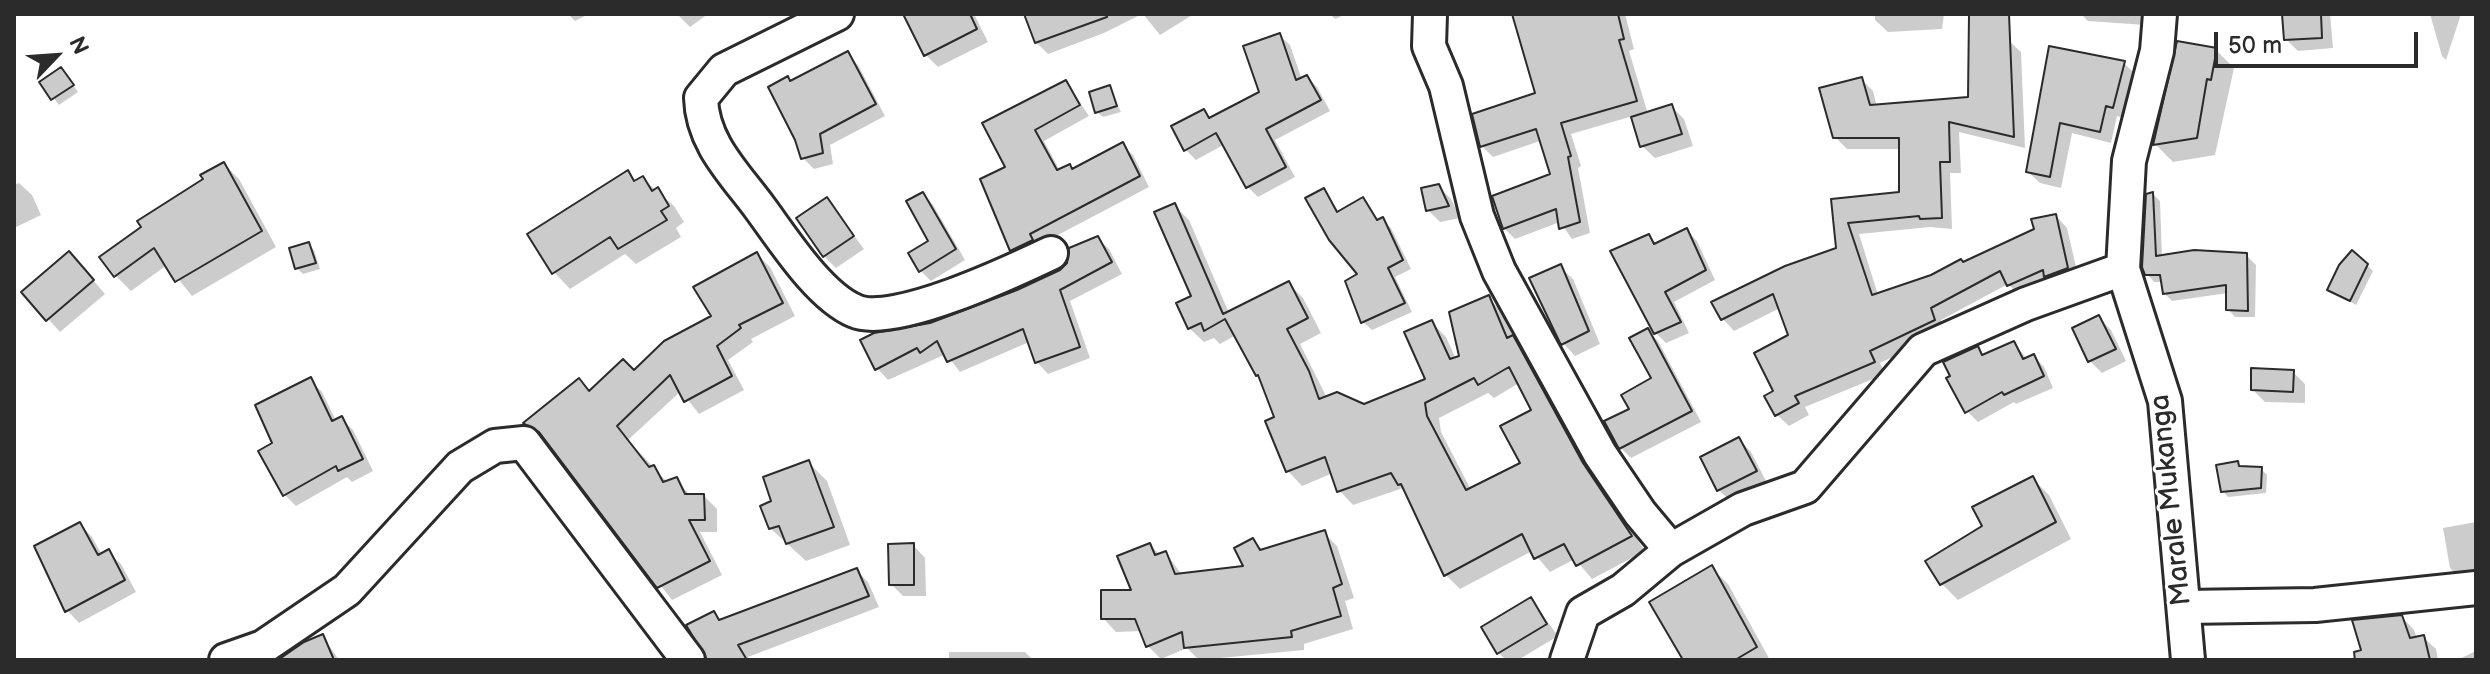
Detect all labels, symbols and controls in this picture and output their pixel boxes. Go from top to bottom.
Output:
north arrow [16,16,96,96]
scale bar [2218,16,2422,66]
text: 50 m [2228,31,2282,60]
text: N [62,32,94,59]
street label: Marale Mukanga [2144,393,2200,607]

